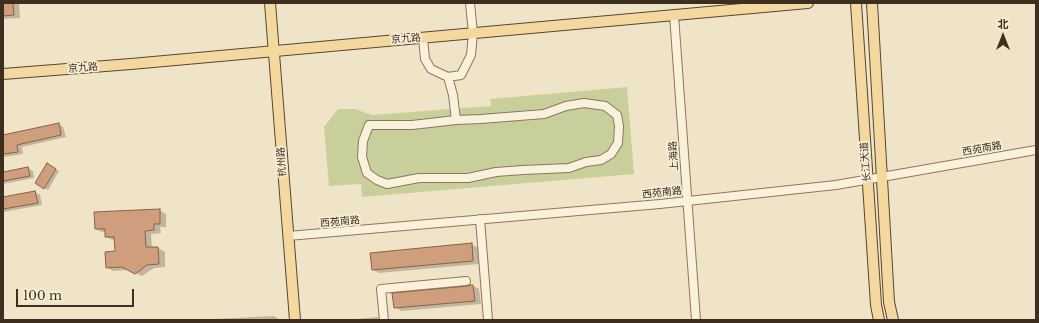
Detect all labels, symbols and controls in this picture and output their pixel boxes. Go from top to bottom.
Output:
north arrow [983,16,1023,56]
text: 北 [998,17,1009,31]
street label: 京九路 [391,32,421,46]
street label: 京九路 [68,61,98,75]
street label: 西苑南路 [961,140,1003,158]
street label: 上海路 [667,141,681,171]
street label: 长江大道 [859,142,873,182]
street label: 杭州路 [275,147,289,177]
street label: 西苑南路 [641,185,683,201]
street label: 西苑南路 [320,214,360,230]
scale bar [18,281,136,307]
text: 100 m [23,288,62,303]

